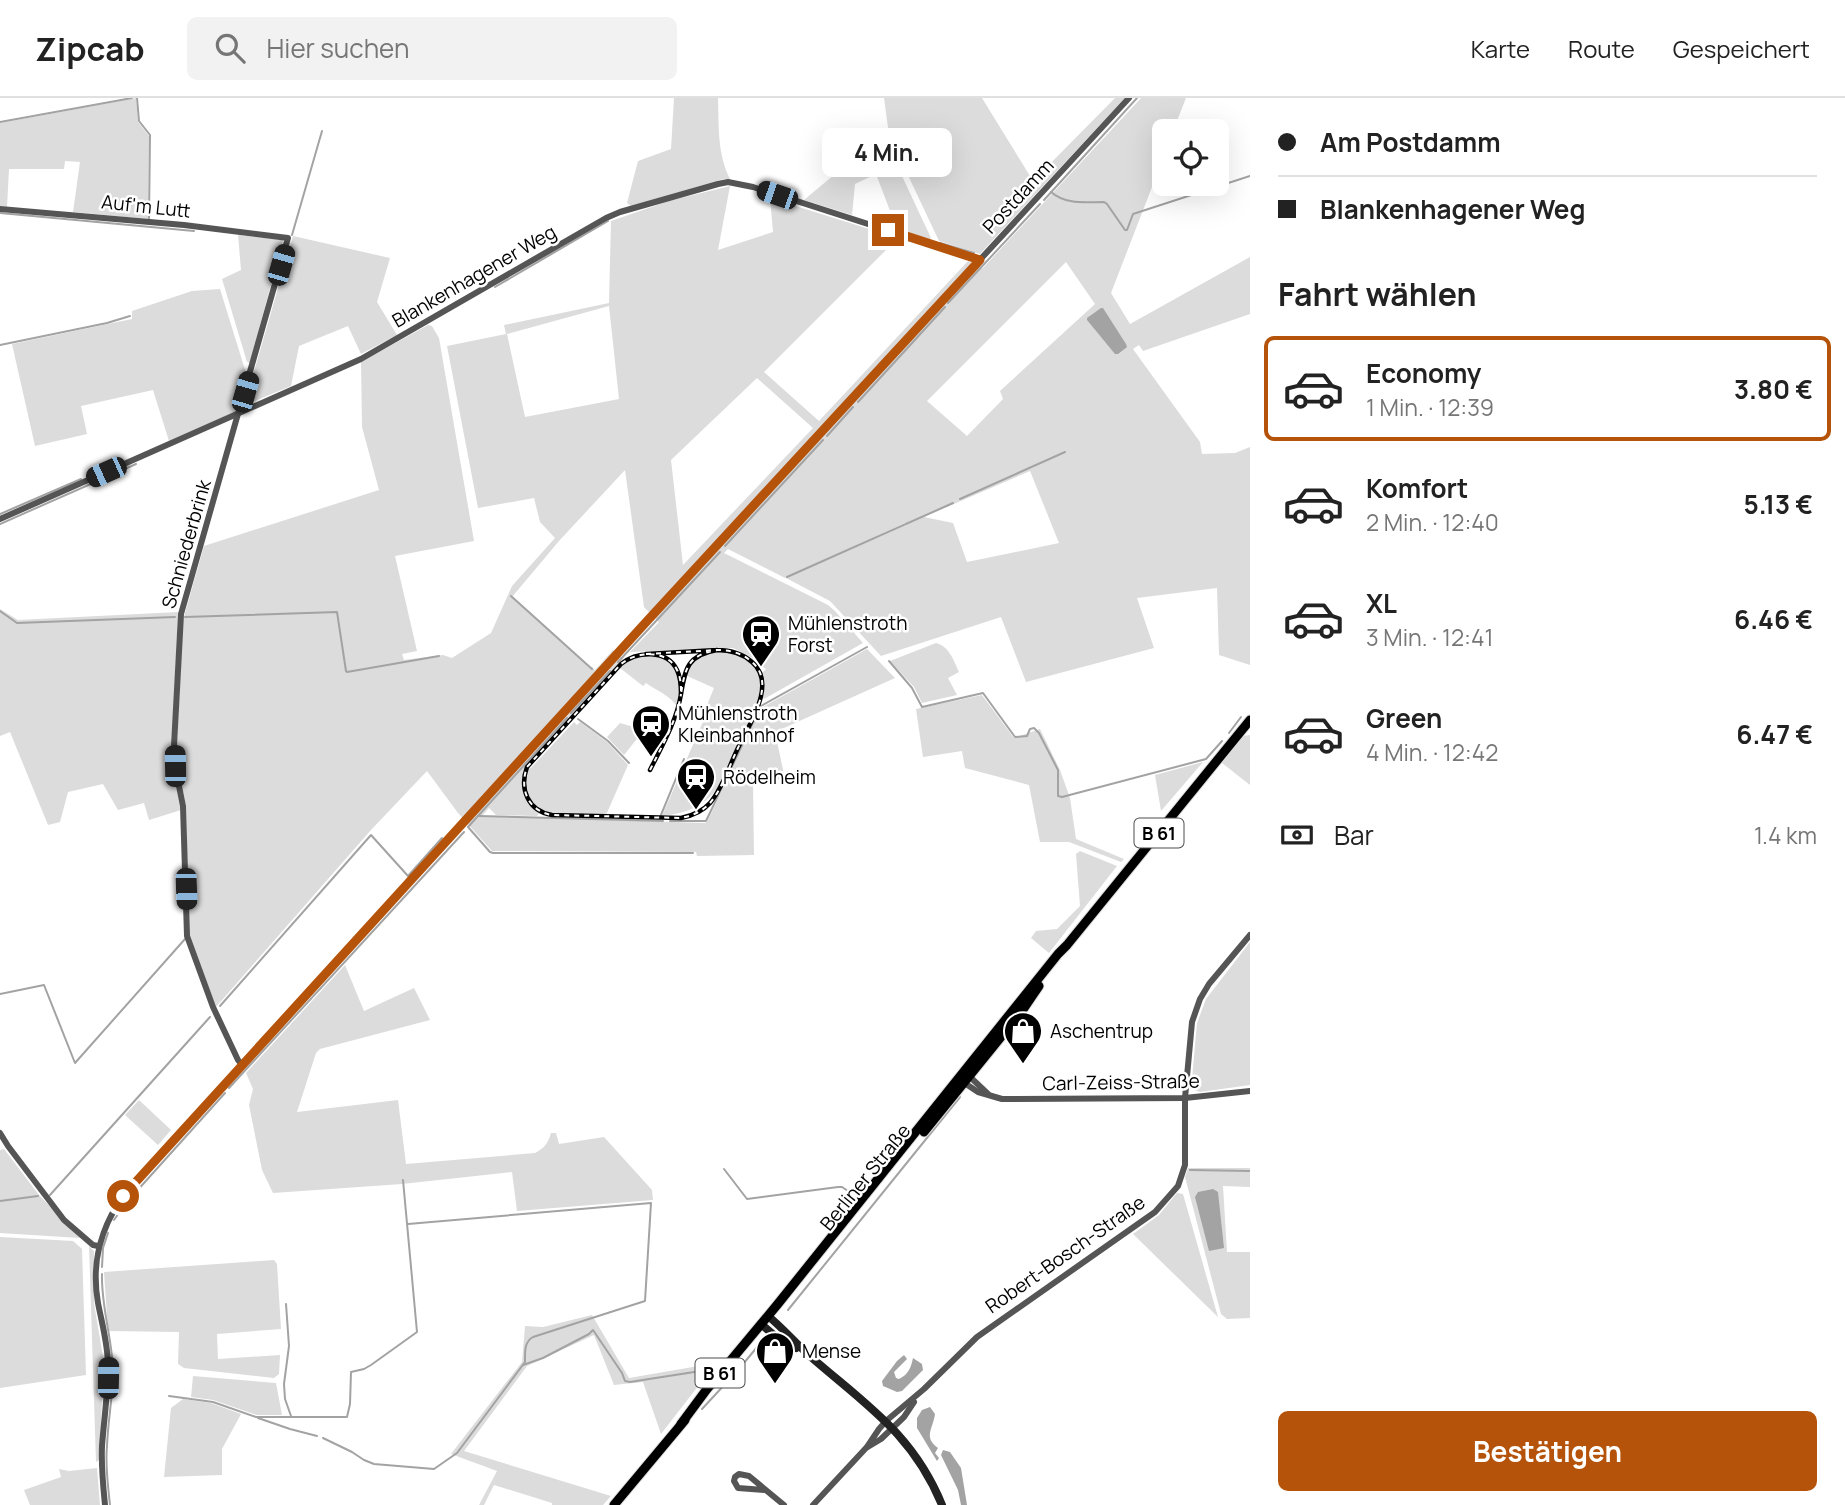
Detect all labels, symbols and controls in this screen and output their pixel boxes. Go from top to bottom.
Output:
search box [187,17,677,80]
text: Zipcab [35,26,145,71]
icon: search [211,29,249,67]
text: Hier suchen [267,30,409,66]
text: Karte [1471,32,1530,65]
text: Route [1568,32,1635,65]
text: Gespeichert [1673,32,1810,65]
map controls [1152,119,1229,196]
button: locate [1152,119,1229,196]
text: Am Postdamm [1320,124,1501,160]
callout: 4 Min. [823,129,953,178]
text: 4 Min. [854,136,920,168]
street label: Postdamm [977,153,1059,239]
car [754,178,801,212]
street label: Auf'm Lutt [100,188,192,224]
text: Blankenhagener Weg [1320,191,1585,227]
route end [872,214,904,246]
street label: Blankenhagener Weg [387,218,561,334]
car [266,242,297,288]
text: Fahrt wählen [1278,272,1477,316]
text: Economy [1366,355,1481,391]
icon: car [1282,357,1345,420]
car [230,369,261,415]
text: 3.80 € [1734,371,1813,407]
text: 1 Min. · 12:39 [1366,391,1494,423]
car [83,454,130,490]
text: Komfort [1366,470,1468,506]
icon: car [1282,472,1345,535]
street label: Schniederbrink [155,476,217,611]
text: 5.13 € [1744,486,1813,522]
text: 2 Min. · 12:40 [1366,506,1499,538]
text: XL [1366,585,1397,621]
icon: car [1282,587,1345,650]
text: 6.46 € [1734,601,1813,637]
place label: Mühlenstroth Forst [788,610,907,658]
station icon: Mühlenstroth Forst [740,613,782,668]
text: 3 Min. · 12:41 [1366,621,1493,653]
place label: Mühlenstroth Kleinbahnhof [678,700,797,748]
text: Green [1366,700,1442,736]
icon: car [1282,702,1345,765]
station icon: Mühlenstroth Kleinbahnhof [630,703,672,758]
text: 6.47 € [1736,716,1813,752]
text: 4 Min. · 12:42 [1366,736,1498,768]
car [165,745,186,787]
station icon: Rödelheim [675,756,717,811]
place label: Rödelheim [723,764,816,790]
icon: cash [1278,816,1316,854]
text: Bar [1334,817,1374,853]
road number: B 61 [1134,818,1184,848]
text: 1.4 km [1754,819,1817,851]
car [175,868,198,910]
shop icon: Aschentrup [1002,1010,1044,1065]
place label: Aschentrup [1050,1018,1153,1044]
street label: Carl-Zeiss-Straße [1042,1068,1200,1096]
street label: Berliner Straße [814,1118,916,1236]
route start [107,1180,139,1212]
street label: Robert-Bosch-Straße [980,1189,1150,1319]
shop icon: Mense [754,1330,796,1385]
place label: Mense [802,1338,861,1364]
car [98,1357,119,1399]
road number: B 61 [696,1358,744,1388]
button: Bestätigen [1278,1411,1817,1491]

